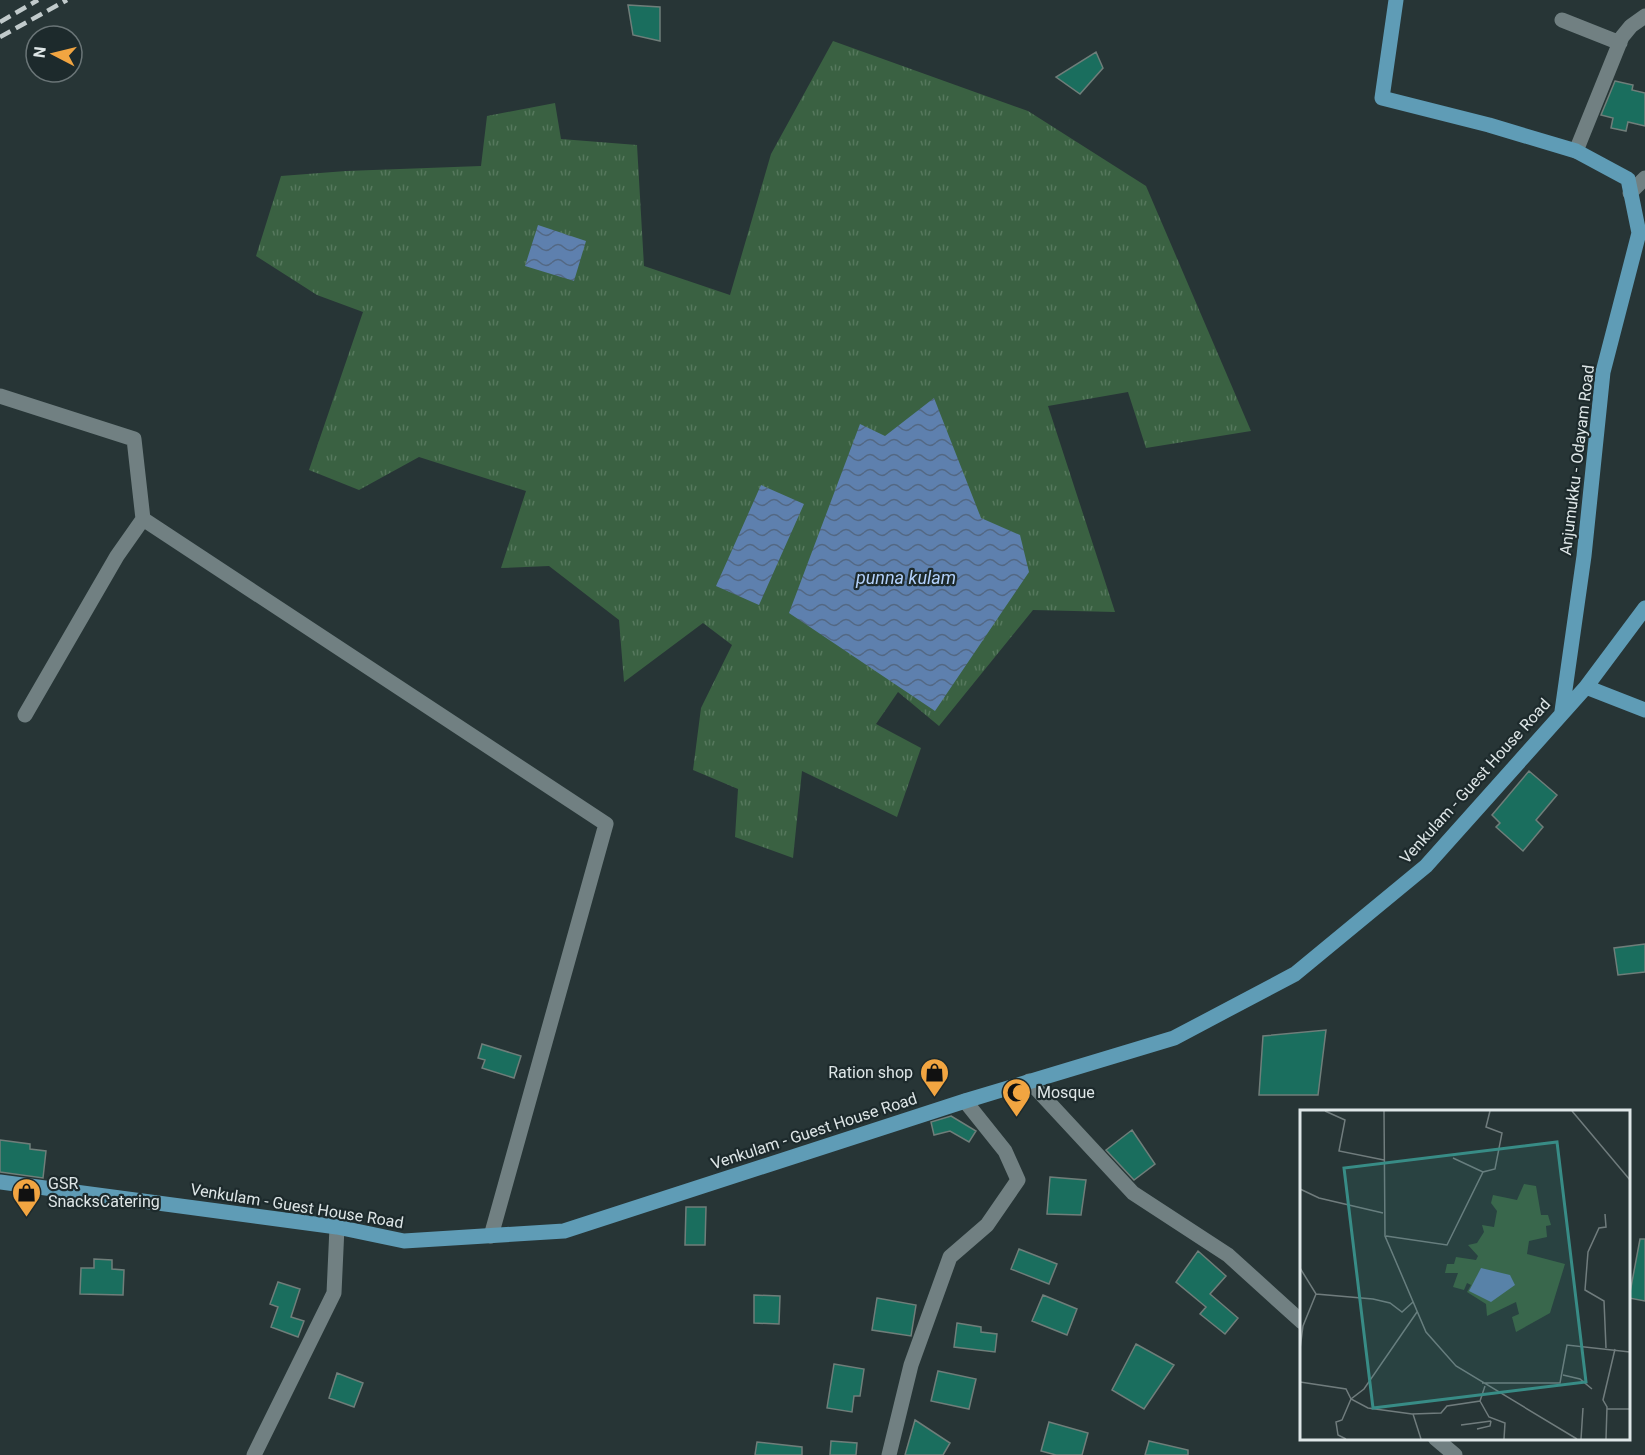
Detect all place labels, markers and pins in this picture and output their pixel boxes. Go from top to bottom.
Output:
shop icon: Ration shop [918,1056,950,1098]
place label: Ration shop [828,1063,913,1082]
mosque icon: Mosque [1000,1076,1032,1118]
place label: Mosque [1037,1083,1095,1102]
place label: GSR SnacksCatering [48,1174,160,1211]
shop icon: GSR SnacksCatering [11,1176,43,1218]

